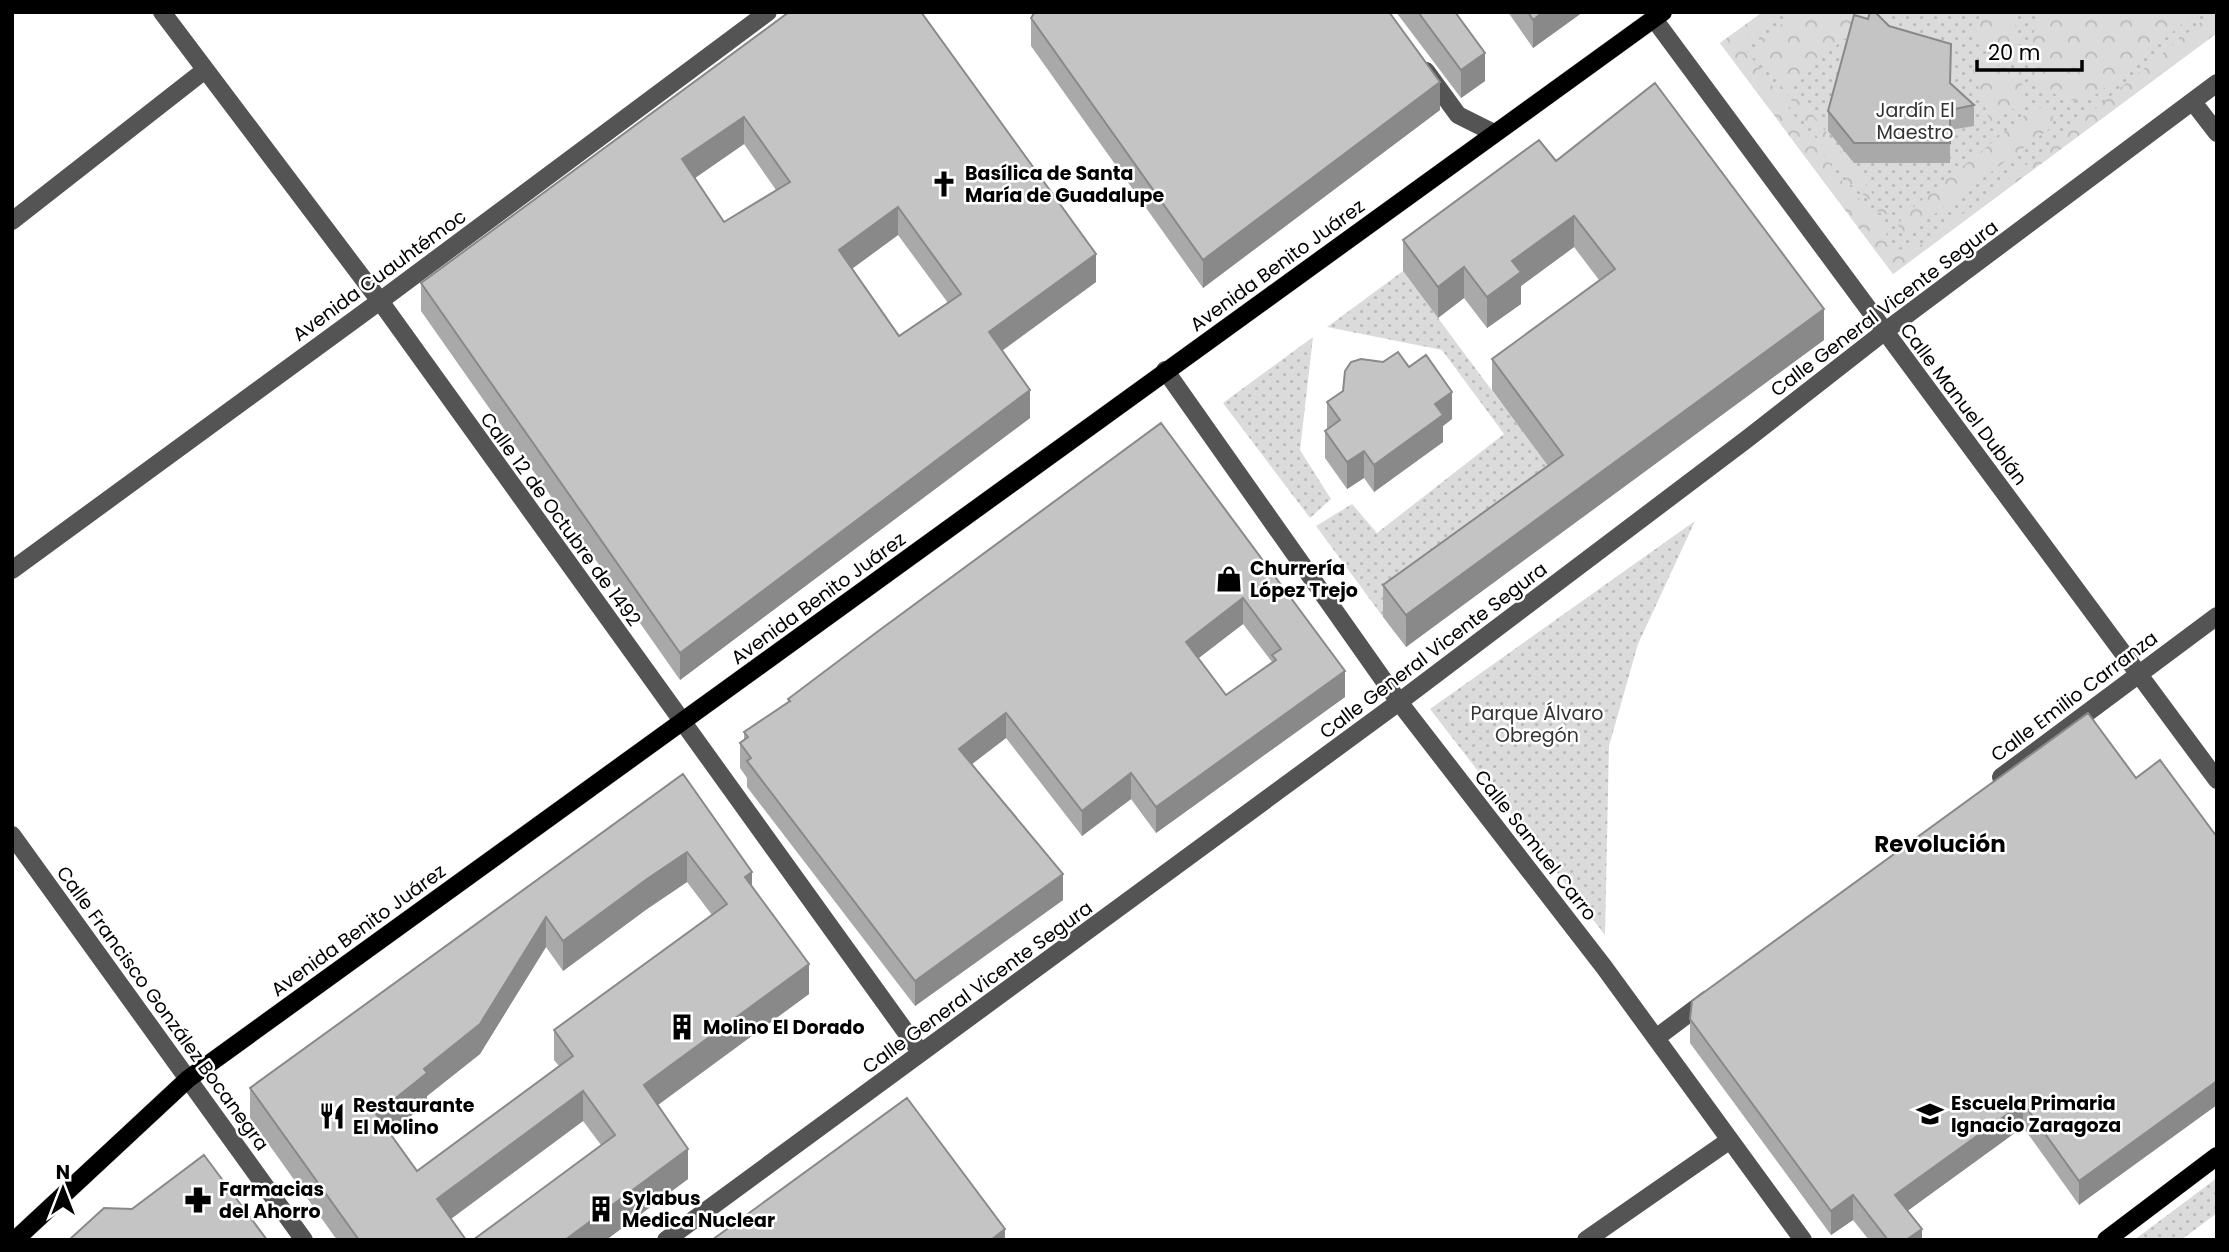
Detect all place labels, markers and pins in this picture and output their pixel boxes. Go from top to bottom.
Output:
place label: Basílica de Santa María de Guadalupe [965,160,1164,209]
church icon: Basílica de Santa María de Guadalupe [929,169,959,199]
place label: Churrería López Trejo [1250,555,1358,604]
shop icon: Churrería López Trejo [1214,564,1244,594]
building icon: Molino El Dorado [667,1012,697,1042]
place label: Molino El Dorado [703,1014,865,1041]
place label: Escuela Primaria Ignacio Zaragoza [1951,1090,2121,1139]
place label: Restaurante El Molino [353,1092,475,1141]
school or university icon: Escuela Primaria Ignacio Zaragoza [1915,1099,1945,1129]
restaurant icon: Restaurante El Molino [317,1101,347,1131]
place label: Farmacias del Ahorro [219,1176,324,1225]
pharmacy icon: Farmacias del Ahorro [183,1185,213,1215]
place label: Sylabus Medica Nuclear [622,1185,775,1234]
building icon: Sylabus Medica Nuclear [586,1194,616,1224]

